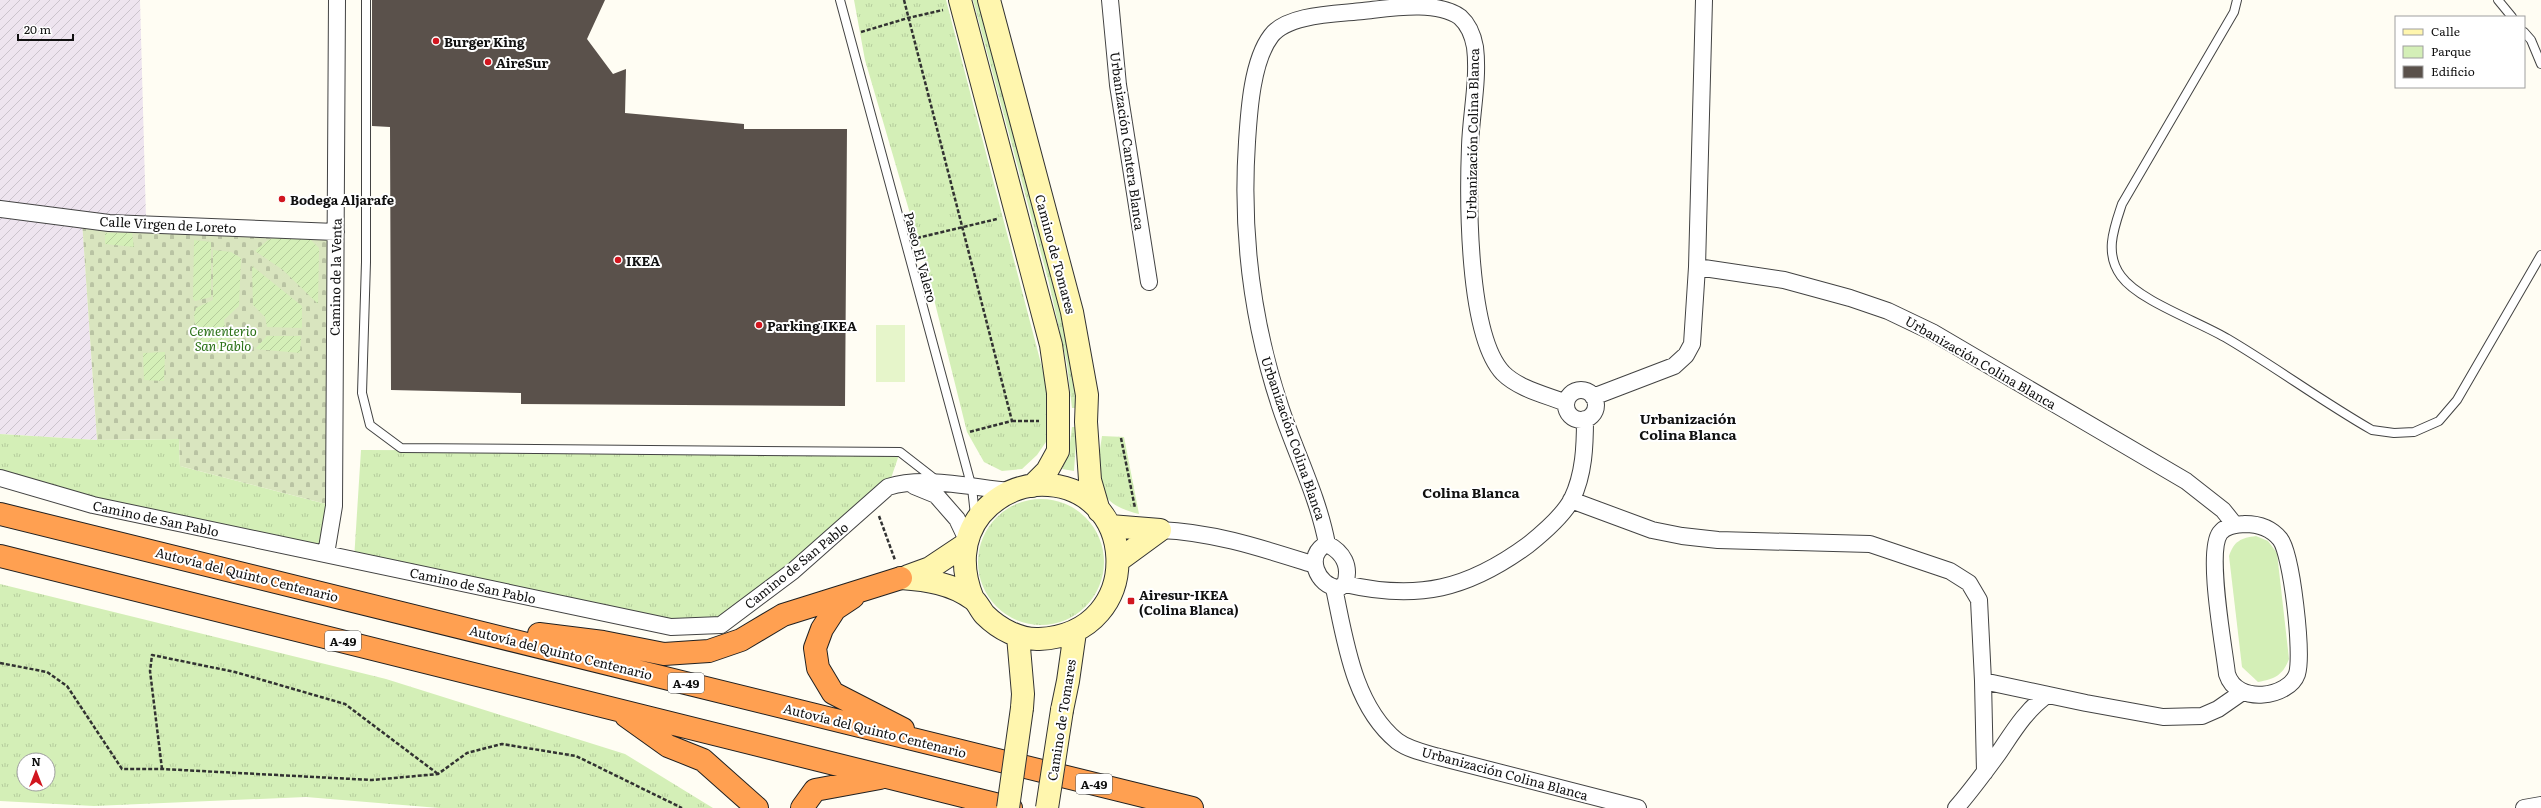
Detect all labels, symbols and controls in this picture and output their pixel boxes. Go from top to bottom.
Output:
scale bar [18,16,73,42]
legend [2395,16,2525,88]
text: 20 m [24,20,51,38]
text: Calle [2431,22,2460,40]
place label: Burger King [444,32,525,51]
marker: Burger King [431,36,441,46]
text: Parque [2431,42,2471,60]
street label: Urbanización Colina Blanca [1461,48,1483,220]
street label: Urbanización Cantera Blanca [1106,51,1150,231]
place label: AireSur [496,53,549,72]
marker: AireSur [483,57,493,67]
text: Edificio [2431,62,2475,80]
place label: Bodega Aljarafe [290,190,394,209]
street label: Camino de Tomares [1031,192,1081,316]
marker: Bodega Aljarafe [277,194,287,204]
street label: Paseo El Valero [900,210,942,305]
street label: Calle Virgen de Loreto [99,211,237,237]
street label: Camino de la Venta [324,218,346,336]
place label: IKEA [626,251,660,270]
marker: IKEA [613,255,623,265]
street label: Urbanización Colina Blanca [1902,311,2060,413]
place label: Parking IKEA [767,316,857,335]
marker: Parking IKEA [754,320,764,330]
park label: Cementerio San Pablo [189,321,257,355]
street label: Urbanización Colina Blanca [1257,354,1331,522]
district label: Urbanización Colina Blanca [1639,408,1738,444]
district label: Colina Blanca [1422,482,1521,502]
street label: Camino de San Pablo [91,495,221,541]
street label: Camino de San Pablo [740,517,852,613]
street label: Autovía del Quinto Centenario [154,542,341,606]
street label: Camino de San Pablo [408,562,538,608]
place label: Airesur-IKEA (Colina Blanca) [1139,585,1239,619]
marker: Airesur-IKEA (Colina Blanca) [1126,596,1136,606]
street label: Autovía del Quinto Centenario [468,620,655,684]
road number: A-49 [325,631,361,651]
street label: Camino de Tomares [1042,658,1080,782]
road number: A-49 [668,673,704,693]
street label: Autovía del Quinto Centenario [782,698,969,762]
street label: Urbanización Colina Blanca [1420,742,1590,804]
north arrow [16,752,56,792]
text: N [31,753,41,769]
road number: A-49 [1076,774,1112,794]

